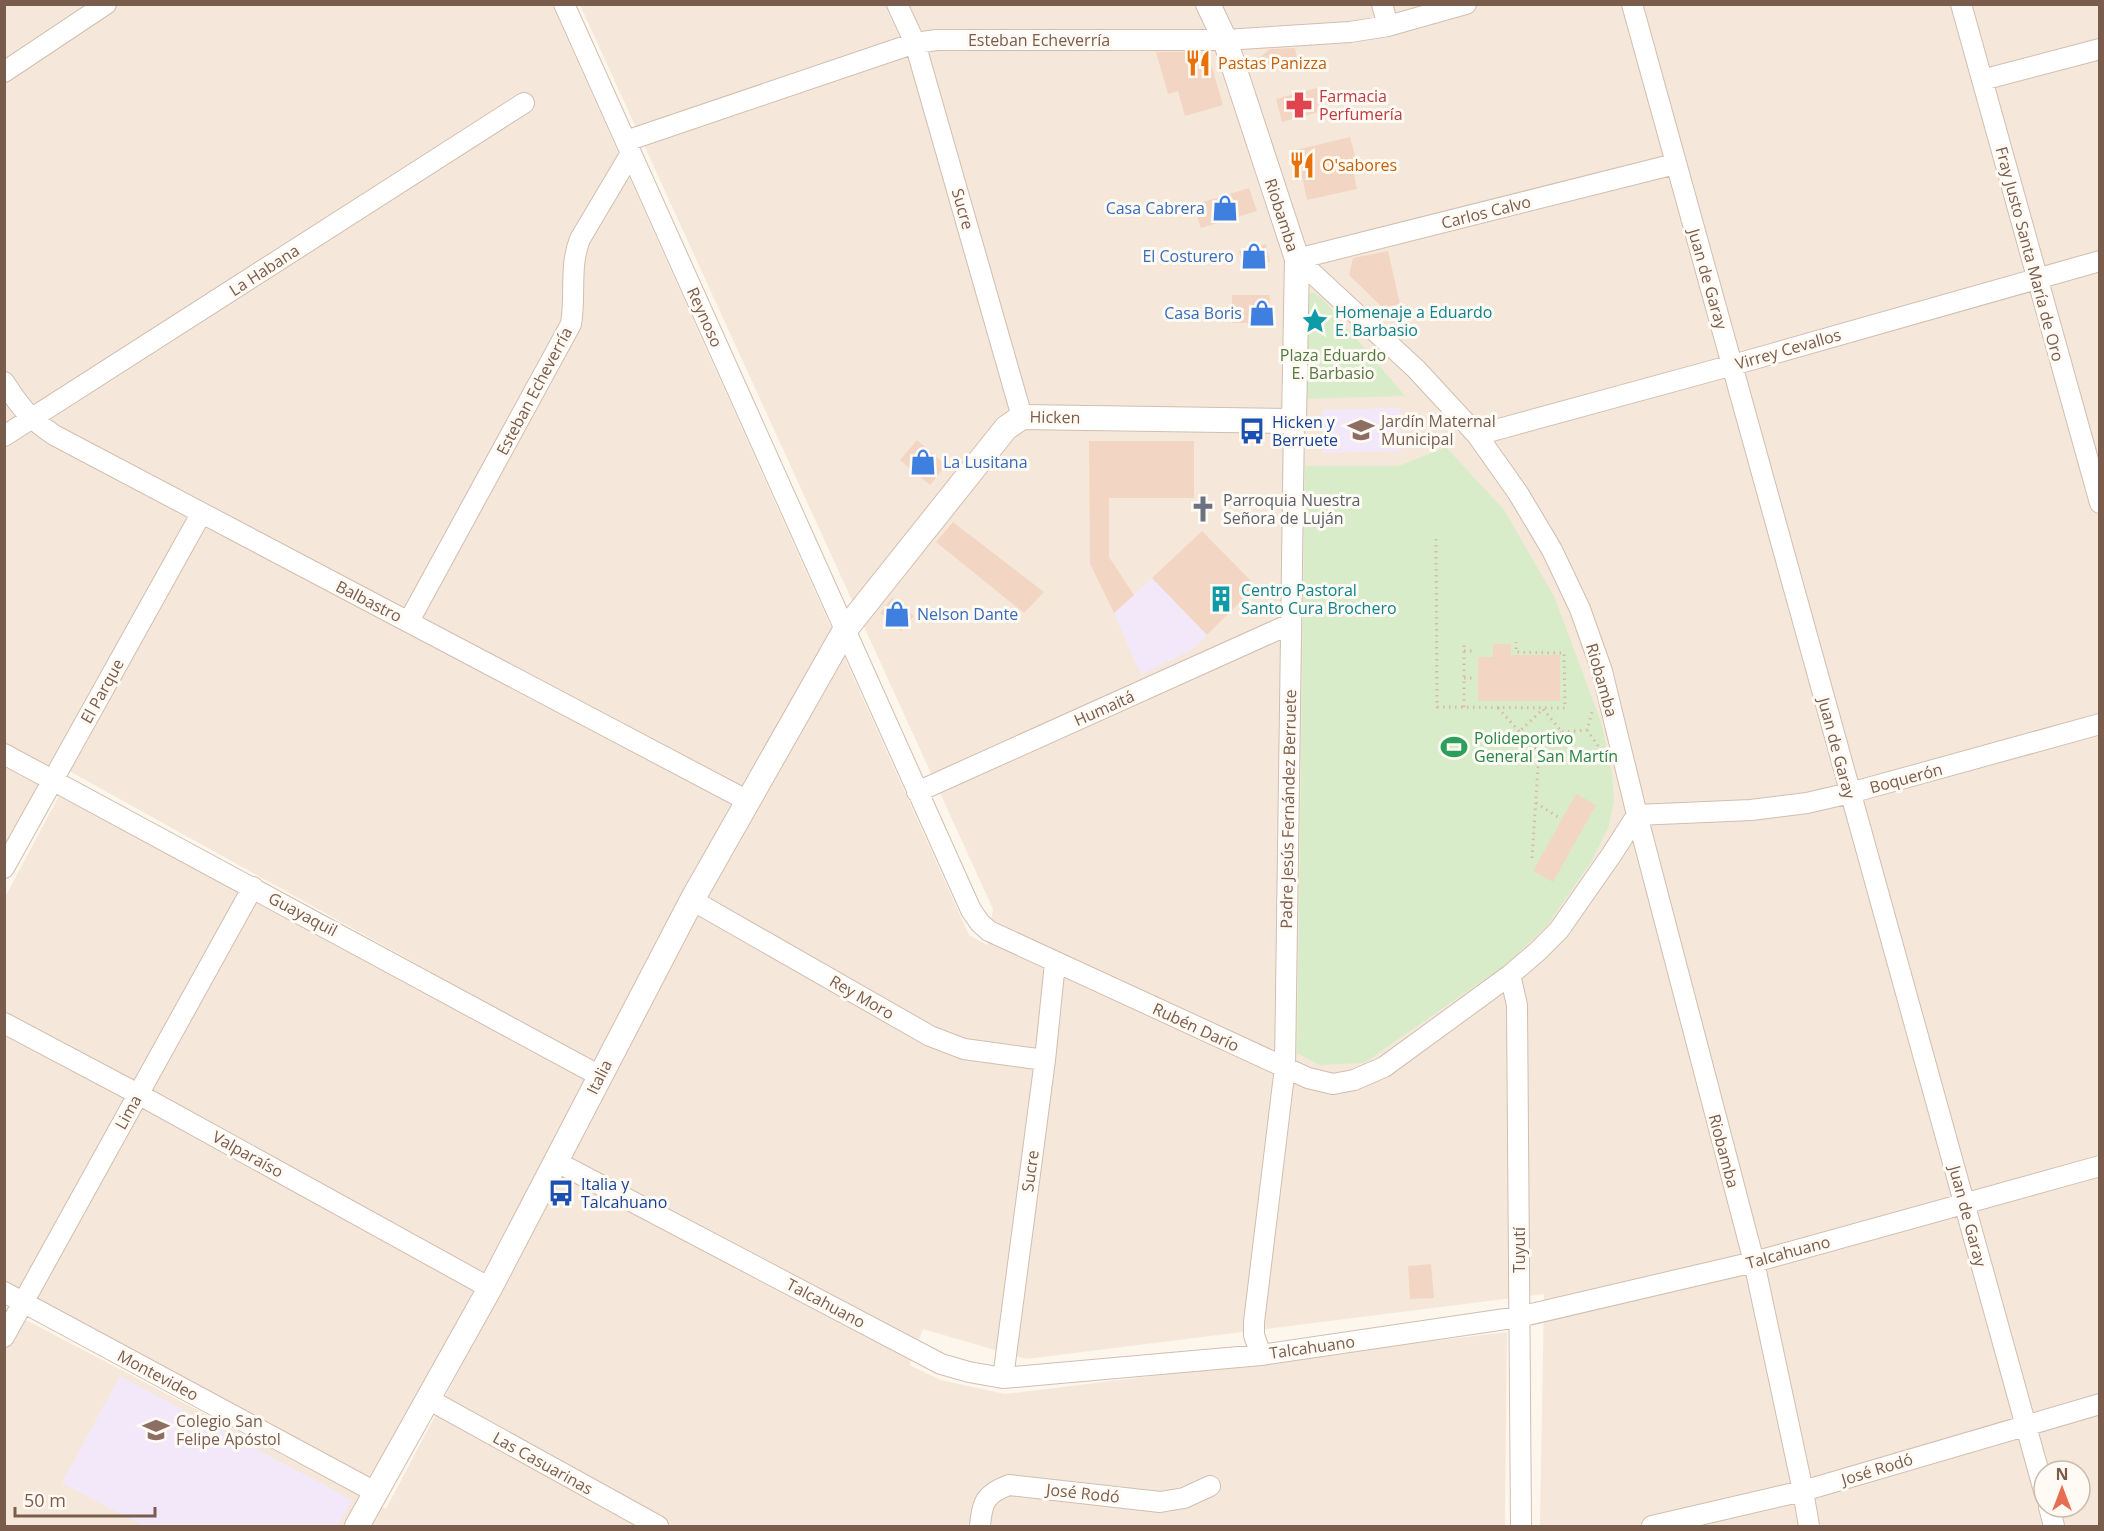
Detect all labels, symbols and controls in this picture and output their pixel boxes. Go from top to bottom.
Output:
street label: Esteban Echeverría [968,29,1110,51]
restaurant icon: Pastas Panizza [1183,48,1213,78]
place label: Pastas Panizza [1218,52,1327,74]
place label: Farmacia Perfumería [1319,85,1403,125]
pharmacy icon: Farmacia Perfumería [1284,90,1314,120]
street label: Fray Justo Santa María de Oro [1991,144,2069,364]
restaurant icon: O'sabores [1287,150,1317,180]
place label: O'sabores [1322,154,1397,176]
street label: Riobamba [1260,176,1304,254]
street label: Sucre [947,186,979,232]
street label: Carlos Calvo [1439,190,1533,234]
shop icon: Casa Cabrera [1210,193,1240,223]
place label: Casa Cabrera [1106,197,1205,219]
street label: Juan de Garay [1683,224,1733,333]
street label: La Habana [225,239,303,301]
shop icon: El Costurero [1239,241,1269,271]
place label: El Costurero [1142,245,1234,267]
street label: Reynoso [682,283,728,351]
shop icon: Casa Boris [1247,298,1277,328]
place label: Homenaje a Eduardo E. Barbasio [1335,301,1492,341]
place label: Casa Boris [1164,302,1242,324]
place icon: Homenaje a Eduardo E. Barbasio [1300,306,1330,336]
street label: Esteban Echeverría [491,323,577,459]
street label: Virrey Cevallos [1733,323,1843,375]
park label: Plaza Eduardo E. Barbasio [1280,344,1386,384]
street label: Hicken [1029,406,1081,428]
place label: Jardín Maternal Municipal [1379,410,1496,450]
place label: Hicken y Berruete [1272,411,1338,451]
school or university icon: Jardín Maternal Municipal [1346,415,1376,445]
bus stop icon: Hicken y Berruete [1237,416,1267,446]
shop icon: La Lusitana [908,447,938,477]
place label: La Lusitana [943,451,1028,473]
place label: Parroquia Nuestra Señora de Luján [1223,489,1361,529]
church icon: Parroquia Nuestra Señora de Luján [1188,494,1218,524]
street label: Balbastro [332,575,406,627]
place label: Centro Pastoral Santo Cura Brochero [1241,579,1397,619]
building icon: Centro Pastoral Santo Cura Brochero [1206,584,1236,614]
shop icon: Nelson Dante [882,599,912,629]
place label: Nelson Dante [917,603,1018,625]
street label: Riobamba [1581,641,1623,719]
street label: El Parque [75,655,129,727]
street label: Humaitá [1070,685,1138,731]
street label: Padre Jesús Fernández Berruete [1275,689,1301,929]
street label: Juan de Garay [1812,693,1861,802]
place label: Polideportivo General San Martín [1474,727,1618,767]
sports icon: Polideportivo General San Martín [1439,732,1469,762]
street label: Boquerón [1867,758,1945,798]
street label: Guayaquil [265,887,341,941]
street label: Rey Moro [826,970,898,1024]
street label: Rubén Darío [1149,997,1243,1057]
street label: Italia [581,1056,617,1098]
street label: Lima [110,1091,146,1133]
street label: Riobamba [1704,1112,1744,1190]
street label: Valparaíso [209,1126,287,1182]
street label: Sucre [1016,1149,1044,1193]
street label: Juan de Garay [1943,1161,1992,1270]
place label: Italia y Talcahuano [581,1173,667,1213]
bus stop icon: Italia y Talcahuano [546,1178,576,1208]
street label: Tuyutí [1508,1226,1530,1273]
street label: Talcahuano [1743,1230,1833,1274]
street label: Talcahuano [783,1273,869,1333]
street label: Talcahuano [1268,1330,1356,1364]
street label: Montevideo [114,1344,202,1406]
place label: Colegio San Felipe Apóstol [176,1410,281,1450]
school or university icon: Colegio San Felipe Apóstol [141,1415,171,1445]
street label: Las Casuarinas [489,1426,597,1500]
street label: José Rodó [1837,1448,1915,1491]
north arrow [2032,1459,2092,1519]
text: N [2055,1463,2069,1485]
street label: José Rodó [1043,1478,1121,1508]
scale bar [15,1480,154,1518]
text: 50 m [24,1488,66,1512]

